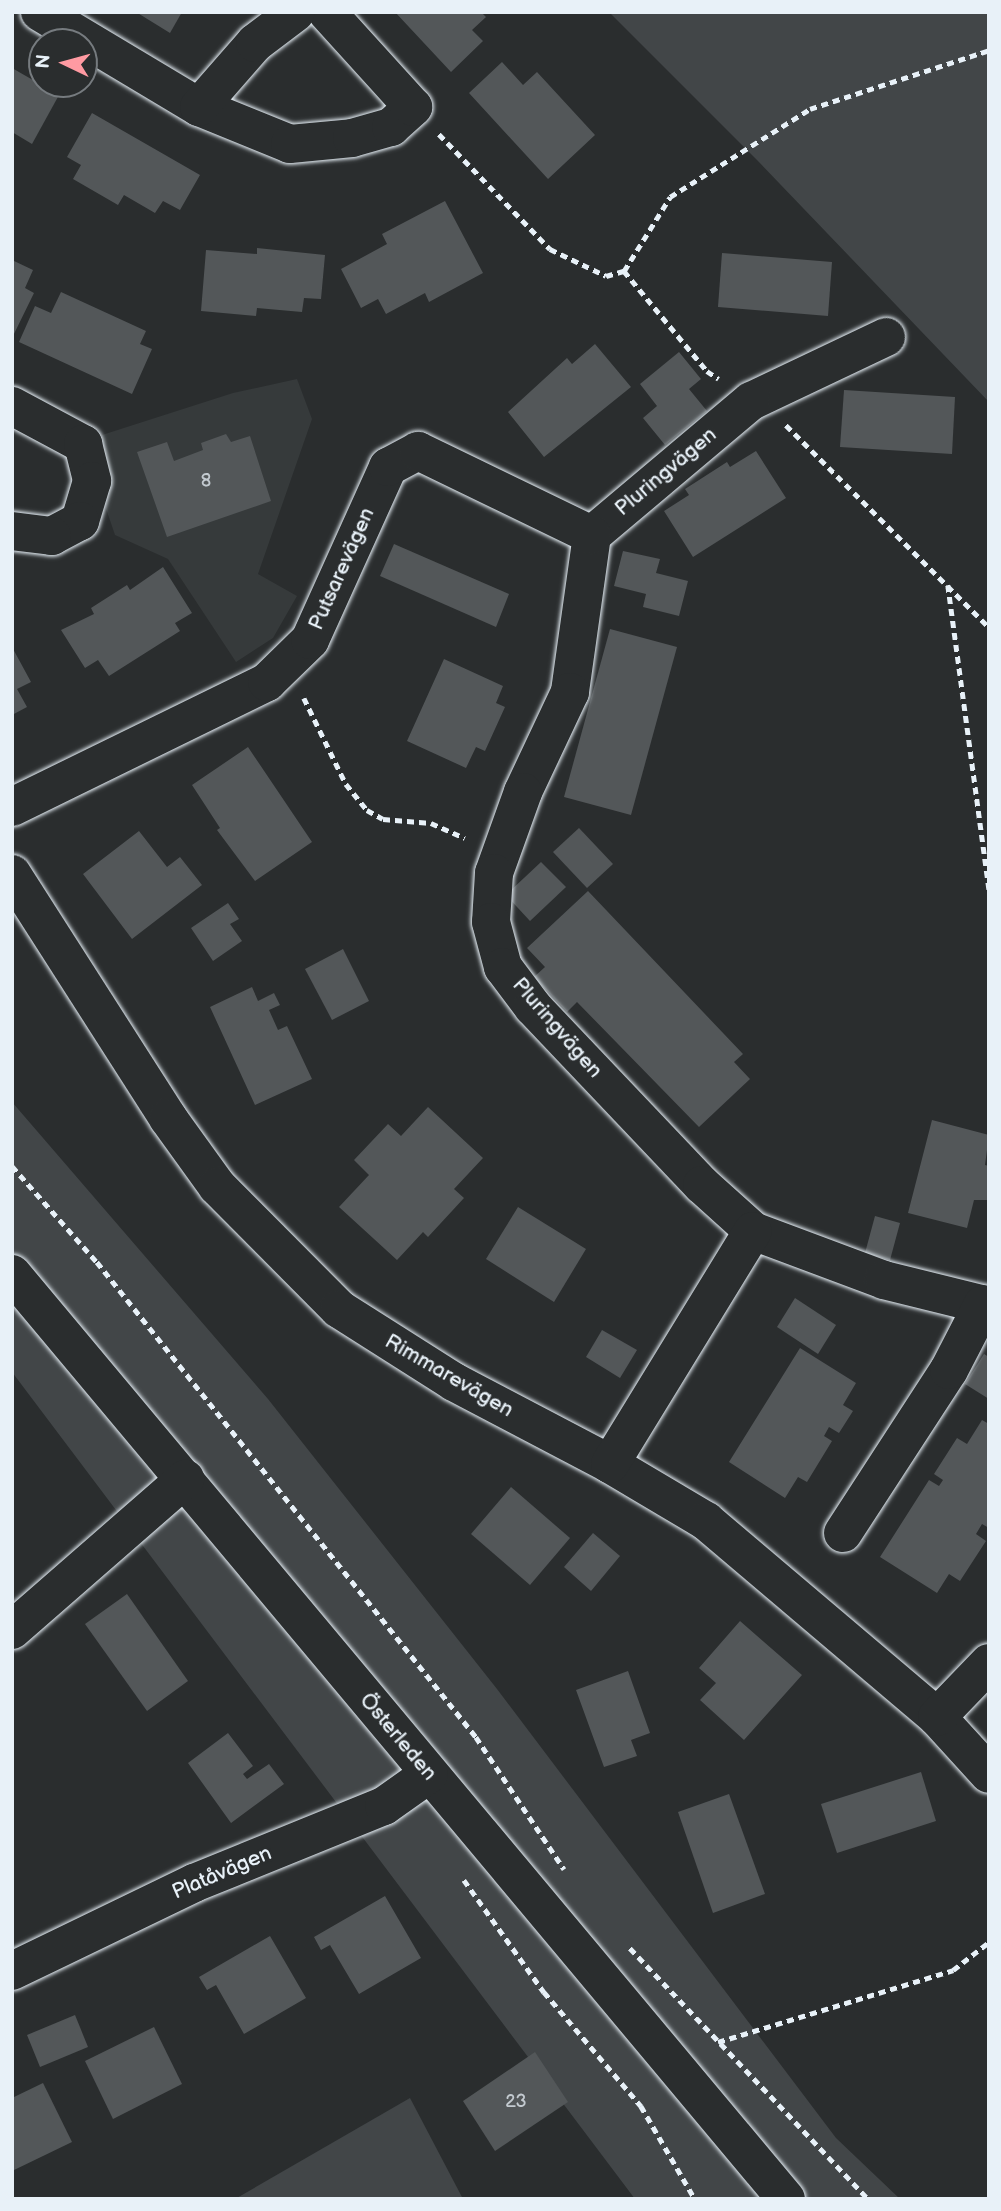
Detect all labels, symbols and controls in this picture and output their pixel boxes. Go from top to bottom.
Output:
north arrow [28,28,98,98]
text: N [31,53,56,69]
street label: Pluringvägen [610,422,722,522]
house number: 8 [201,470,211,492]
street label: Putsarevägen [304,504,380,634]
street label: Pluringvägen [507,973,607,1083]
street label: Rimmarevägen [380,1329,518,1423]
street label: Österleden [354,1688,442,1786]
street label: Platåvägen [169,1841,275,1905]
house number: 23 [505,2091,527,2113]

